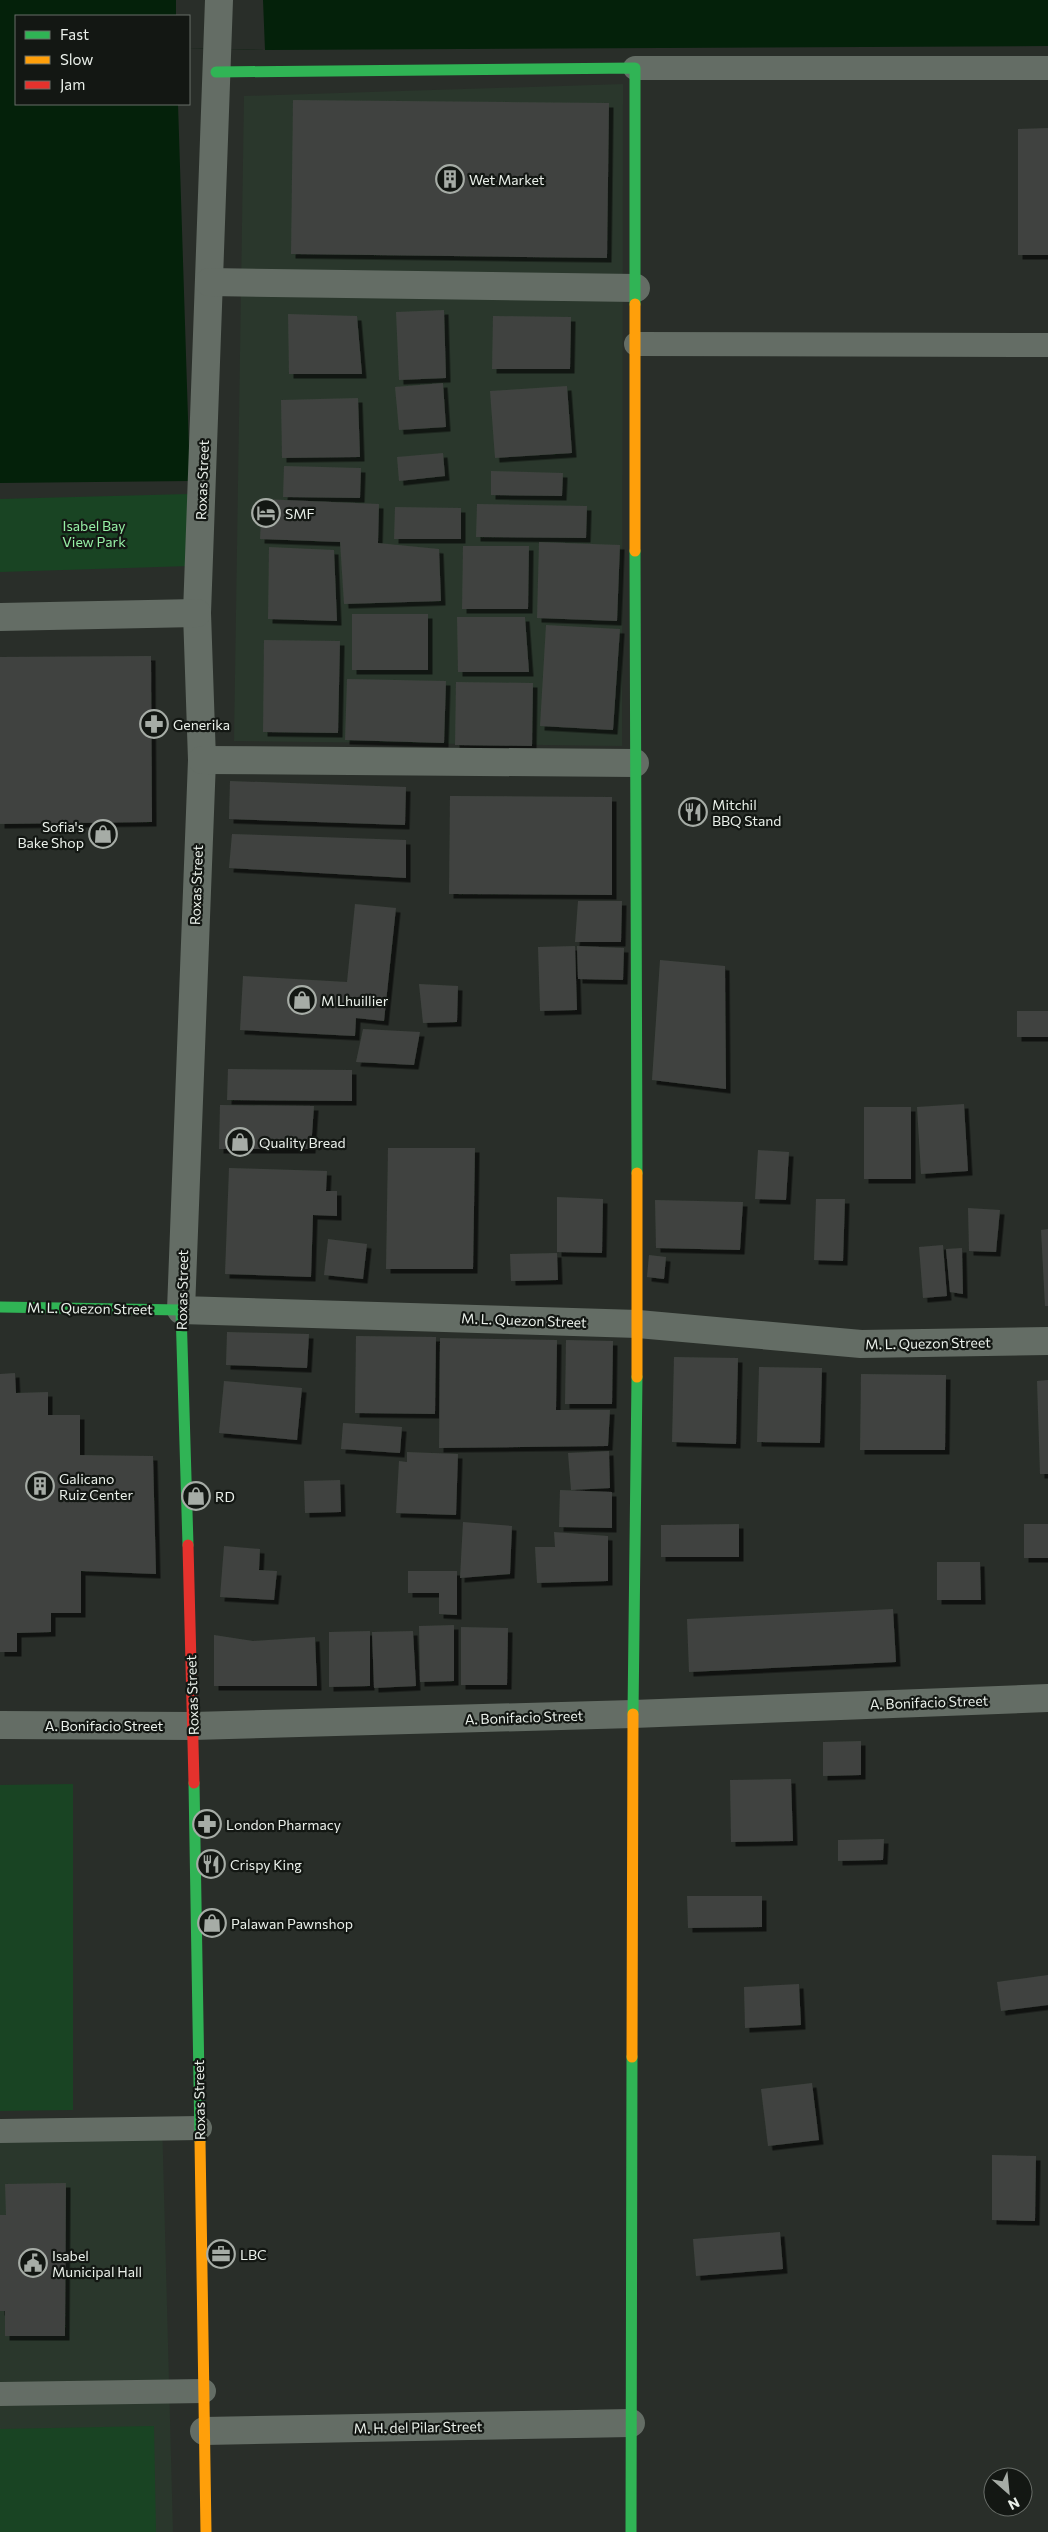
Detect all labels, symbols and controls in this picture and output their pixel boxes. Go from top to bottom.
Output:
legend [15,15,190,105]
text: Fast [60,25,89,43]
text: Slow [60,50,93,68]
text: Jam [60,75,85,93]
building icon: Wet Market [435,164,465,194]
place label: Wet Market [469,171,545,188]
street label: Roxas Street [192,439,212,520]
hotel icon: SMF [251,498,281,528]
place label: SMF [285,505,315,522]
park label: Isabel Bay View Park [62,517,126,550]
pharmacy icon: Generika [139,709,169,739]
place label: Generika [173,716,230,733]
place label: Mitchil BBQ Stand [712,796,781,829]
restaurant icon: Mitchil BBQ Stand [678,797,708,827]
place label: Sofia's Bake Shop [17,818,84,851]
shop icon: Sofia's Bake Shop [88,819,118,849]
street label: Roxas Street [186,844,206,925]
shop icon: M Lhuillier [287,985,317,1015]
place label: M Lhuillier [321,992,389,1009]
shop icon: Quality Bread [225,1127,255,1157]
place label: Quality Bread [259,1134,346,1151]
street label: Roxas Street [173,1249,191,1330]
street label: M. L. Quezon Street [27,1298,153,1318]
street label: M. L. Quezon Street [461,1309,587,1331]
street label: M. L. Quezon Street [865,1333,991,1353]
place label: Galicano Ruiz Center [59,1470,133,1503]
building icon: Galicano Ruiz Center [25,1471,55,1501]
shop icon: RD [181,1481,211,1511]
place label: RD [215,1488,235,1505]
street label: Roxas Street [182,1654,202,1735]
street label: A. Bonifacio Street [869,1691,989,1713]
street label: A. Bonifacio Street [464,1706,584,1728]
street label: A. Bonifacio Street [45,1717,164,1734]
pharmacy icon: London Pharmacy [192,1809,222,1839]
place label: London Pharmacy [226,1816,341,1833]
restaurant icon: Crispy King [196,1849,226,1879]
place label: Crispy King [230,1856,302,1873]
shop icon: Palawan Pawnshop [197,1908,227,1938]
place label: Palawan Pawnshop [231,1915,353,1932]
street label: Roxas Street [190,2059,208,2140]
office icon: LBC [206,2239,236,2269]
place label: LBC [240,2246,267,2263]
place label: Isabel Municipal Hall [52,2247,142,2280]
public building icon: Isabel Municipal Hall [18,2248,48,2278]
street label: M. H. del Pilar Street [354,2417,483,2437]
north arrow [983,2467,1033,2517]
text: N [1006,2494,1023,2514]

